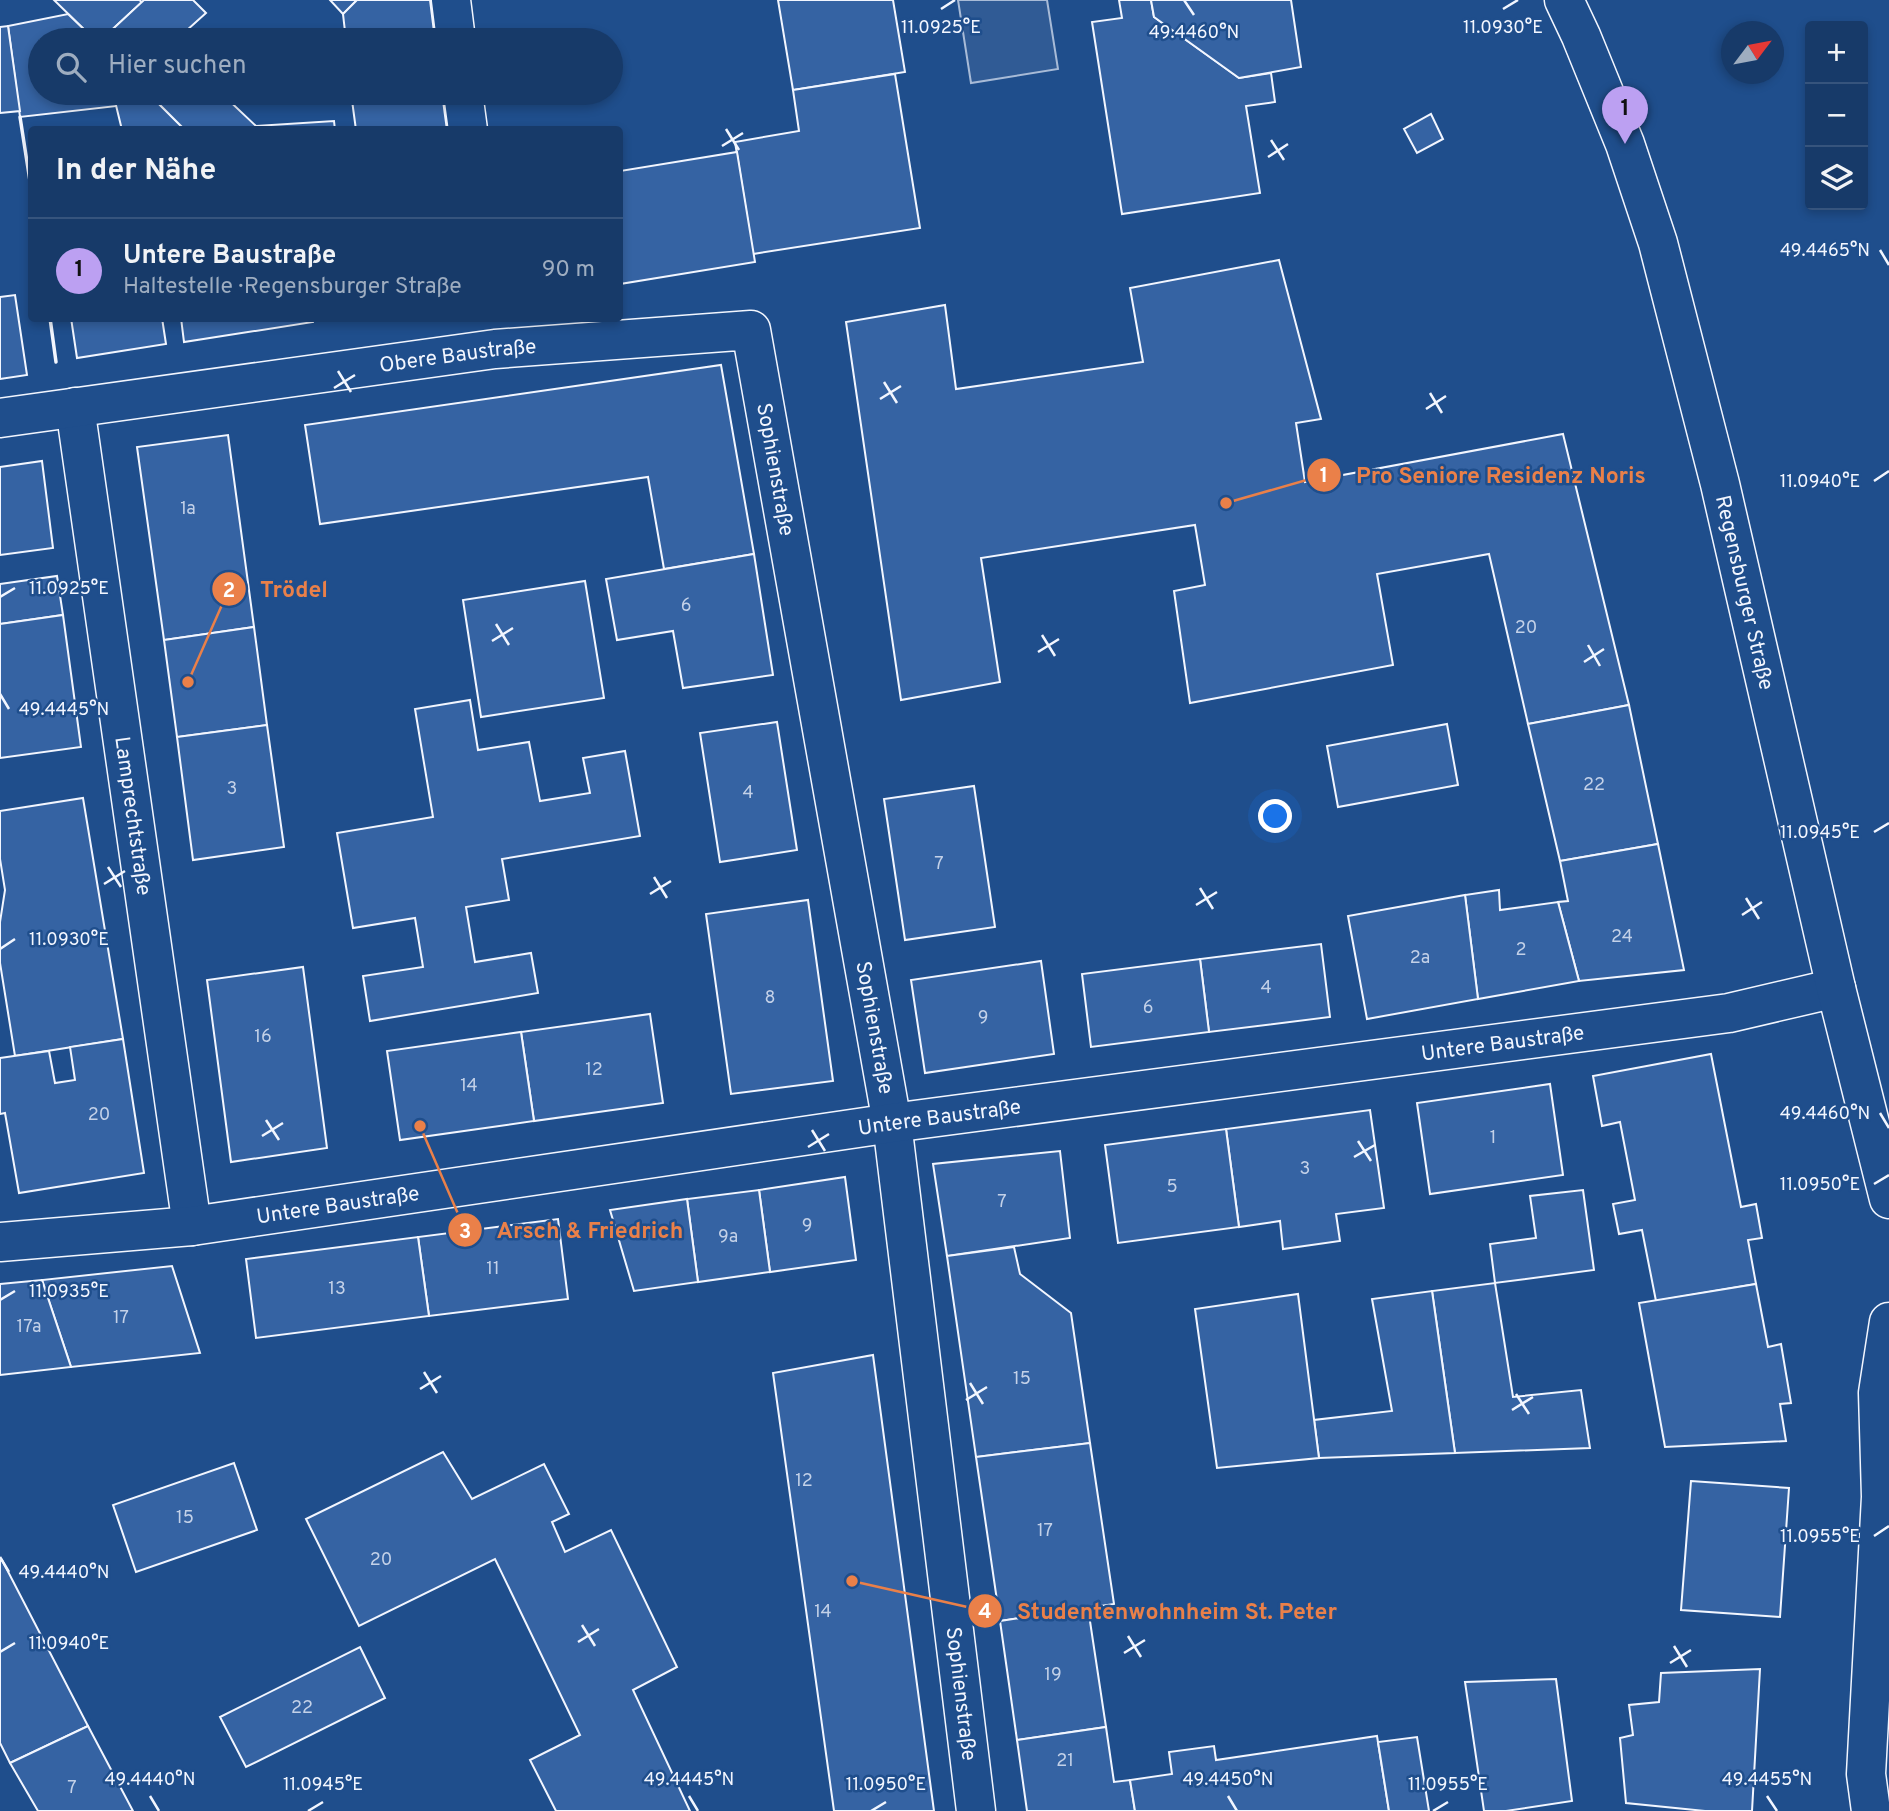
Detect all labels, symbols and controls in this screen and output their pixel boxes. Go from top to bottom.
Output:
text: 11.0925°E [901,17,981,40]
text: 11.0930°E [1463,17,1543,40]
north arrow [1721,21,1784,84]
map controls [1805,21,1868,210]
button: + [1805,21,1868,84]
text: 49.4460°N [1149,22,1239,45]
search box [28,28,623,105]
icon: search [52,48,90,86]
text: Hier suchen [108,50,247,83]
button: − [1805,84,1868,147]
pin: 1 [1602,86,1648,144]
button: layers [1805,147,1868,210]
text: In der Nähe [56,153,216,190]
text: Untere Baustraße [123,240,336,273]
text: 49.4465°N [1780,240,1870,263]
text: 1 [74,256,84,285]
text: 90 m [542,256,595,285]
text: Haltestelle · Regensburger Straße [123,273,462,302]
street label: Obere Baustraße [378,334,537,380]
street label: Sophienstraße [749,401,799,538]
callout: Pro Seniore Residenz Noris [1307,453,1660,497]
text: 1 [1320,463,1328,490]
text: Pro Seniore Residenz Noris [1356,463,1646,492]
text: 11.0940°E [1780,471,1860,494]
street label: Regensburger Straße [1708,493,1779,693]
house number: 1a [180,498,196,521]
callout: Trödel [211,567,342,611]
text: Trödel [260,577,328,606]
text: 11.0925°E [29,578,109,601]
text: 2 [223,578,235,605]
house number: 6 [681,595,691,618]
house number: 20 [1515,617,1537,640]
text: 49.4445°N [19,699,109,722]
street label: Lamprechtstraße [107,735,157,897]
house number: 22 [1583,774,1605,797]
house number: 3 [227,778,237,801]
house number: 4 [742,782,754,805]
your location [1258,799,1292,833]
text: 11.0945°E [1780,822,1860,845]
house number: 7 [934,853,944,876]
house number: 24 [1611,926,1633,949]
text: 11.0930°E [29,929,109,952]
house number: 2 [1515,939,1527,962]
house number: 2a [1410,947,1430,970]
street label: Sophienstraße [848,959,899,1096]
house number: 4 [1260,977,1272,1000]
house number: 8 [765,987,776,1010]
house number: 6 [1143,997,1153,1020]
house number: 9 [978,1007,988,1030]
street label: Untere Baustraße [1419,1020,1586,1068]
house number: 16 [254,1026,272,1049]
house number: 12 [585,1059,603,1082]
house number: 14 [460,1075,478,1098]
street label: Untere Baustraße [856,1094,1023,1143]
text: 49.4460°N [1780,1103,1870,1126]
house number: 20 [88,1104,110,1127]
house number: 1 [1490,1127,1496,1150]
house number: 3 [1300,1158,1310,1181]
text: 11.0950°E [1780,1174,1860,1197]
house number: 5 [1166,1176,1178,1199]
street label: Untere Baustraße [255,1181,421,1231]
house number: 7 [997,1191,1007,1214]
callout: Arsch & Friedrich [447,1208,697,1252]
house number: 9 [802,1215,812,1238]
text: Arsch & Friedrich [497,1218,683,1247]
text: 3 [459,1219,471,1246]
house number: 9a [718,1226,738,1249]
house number: 11 [486,1258,500,1281]
house number: 13 [328,1278,346,1301]
text: 11.0935°E [29,1281,109,1304]
house number: 17 [113,1307,129,1330]
house number: 17a [17,1316,41,1339]
house number: 15 [1013,1368,1031,1391]
house number: 12 [795,1470,813,1493]
house number: 15 [176,1507,194,1530]
house number: 17 [1037,1520,1053,1543]
text: 11.0955°E [1780,1526,1860,1549]
house number: 20 [370,1549,392,1572]
text: 49.4440°N [19,1562,109,1585]
callout: Studentenwohnheim St. Peter [968,1589,1351,1633]
text: 4 [978,1599,992,1626]
text: Studentenwohnheim St. Peter [1017,1599,1337,1628]
house number: 14 [814,1601,832,1624]
street label: Sophienstraße [939,1626,982,1762]
text: 11.0940°E [29,1633,109,1656]
house number: 19 [1044,1664,1062,1687]
house number: 22 [291,1697,313,1720]
house number: 21 [1056,1750,1074,1773]
text: 49.4440°N [105,1769,195,1792]
text: 49.4445°N [644,1769,734,1792]
text: 49.4450°N [1183,1769,1273,1792]
text: 49.4455°N [1722,1769,1812,1792]
text: 11.0945°E [283,1774,363,1797]
text: 11.0950°E [846,1774,926,1797]
text: 11.0955°E [1408,1774,1488,1797]
house number: 7 [67,1777,77,1800]

